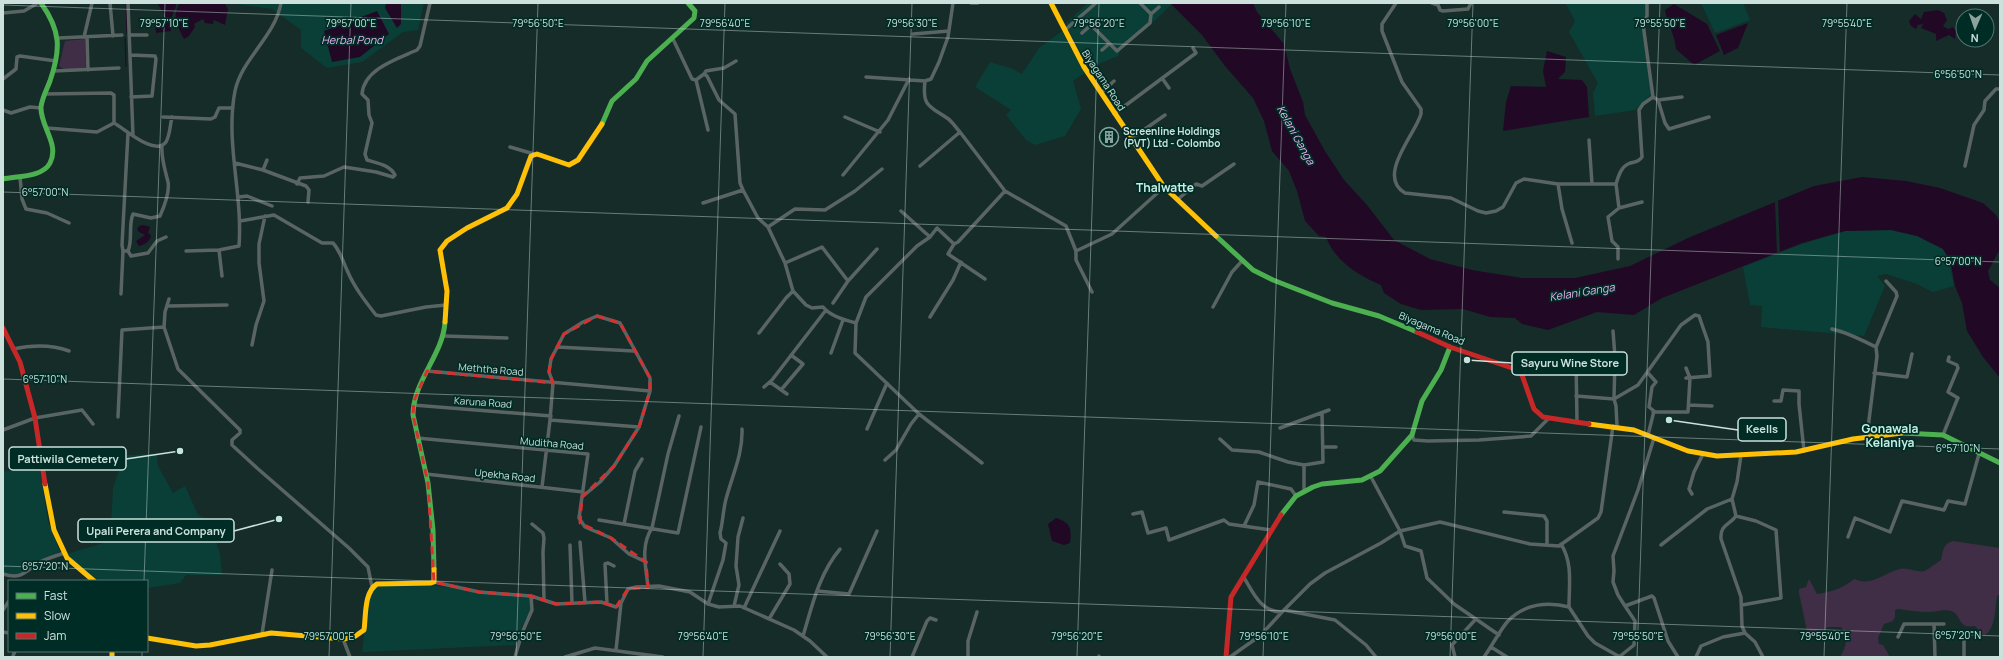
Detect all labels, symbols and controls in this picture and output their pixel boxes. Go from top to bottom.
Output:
north arrow [1955,8,1995,48]
text: 79°57'10"E [140,16,188,30]
text: 79°57'00"E [326,16,377,30]
text: 79°56'50"E [512,16,564,30]
text: 79°56'40"E [700,16,750,30]
text: 79°56'30"E [886,16,938,30]
text: 79°56'20"E [1073,16,1125,30]
text: 79°56'10"E [1261,16,1311,30]
text: 79°56'00"E [1447,16,1499,30]
text: 79°55'50"E [1635,16,1686,30]
text: 79°55'40"E [1822,16,1872,30]
text: N [1970,31,1979,46]
water label: Herbal Pond [321,32,384,47]
street label: Biyagama Road [1079,47,1129,113]
text: 6°56'50"N [1934,67,1982,81]
water label: Kelani Ganga [1274,102,1319,168]
place label: Screenline Holdings (PVT) Ltd - Colombo [1123,124,1221,150]
building icon: Screenline Holdings (PVT) Ltd - Colombo [1098,126,1120,148]
district label: Thalwatte [1136,179,1194,196]
text: 6°57'00"N [22,185,68,199]
text: 6°57'00"N [1935,254,1981,268]
water label: Kelani Ganga [1548,279,1616,304]
street label: Biyagama Road [1397,308,1467,348]
callout: Sayuru Wine Store [1512,352,1627,375]
text: Sayuru Wine Store [1521,355,1620,370]
street label: Meththa Road [458,359,524,379]
text: 6°57'10"N [23,372,67,386]
street label: Karuna Road [453,393,513,411]
callout: Keells [1738,418,1786,441]
district label: Gonawala Kelaniya [1862,420,1919,451]
text: Keells [1746,421,1778,436]
street label: Muditha Road [520,433,584,453]
text: 6°57'10"N [1936,441,1980,455]
callout: Pattiwila Cemetery [9,447,126,470]
text: Pattiwila Cemetery [17,451,119,466]
street label: Upekha Road [474,465,536,485]
callout: Upali Perera and Company [78,519,234,542]
text: Upali Perera and Company [86,523,227,538]
text: 6°57'20"N [22,559,68,573]
legend [8,580,148,652]
text: Fast [44,587,68,604]
text: Slow [44,607,70,624]
text: Jam [44,627,66,644]
text: 6°57'20"N [1935,628,1981,642]
text: 79°57'00"E [304,629,355,643]
text: 79°56'50"E [490,629,542,643]
text: 79°56'40"E [678,629,728,643]
text: 79°56'30"E [864,629,916,643]
text: 79°56'20"E [1051,629,1103,643]
text: 79°56'10"E [1239,629,1289,643]
text: 79°56'00"E [1425,629,1477,643]
text: 79°55'50"E [1613,629,1664,643]
text: 79°55'40"E [1800,629,1850,643]

